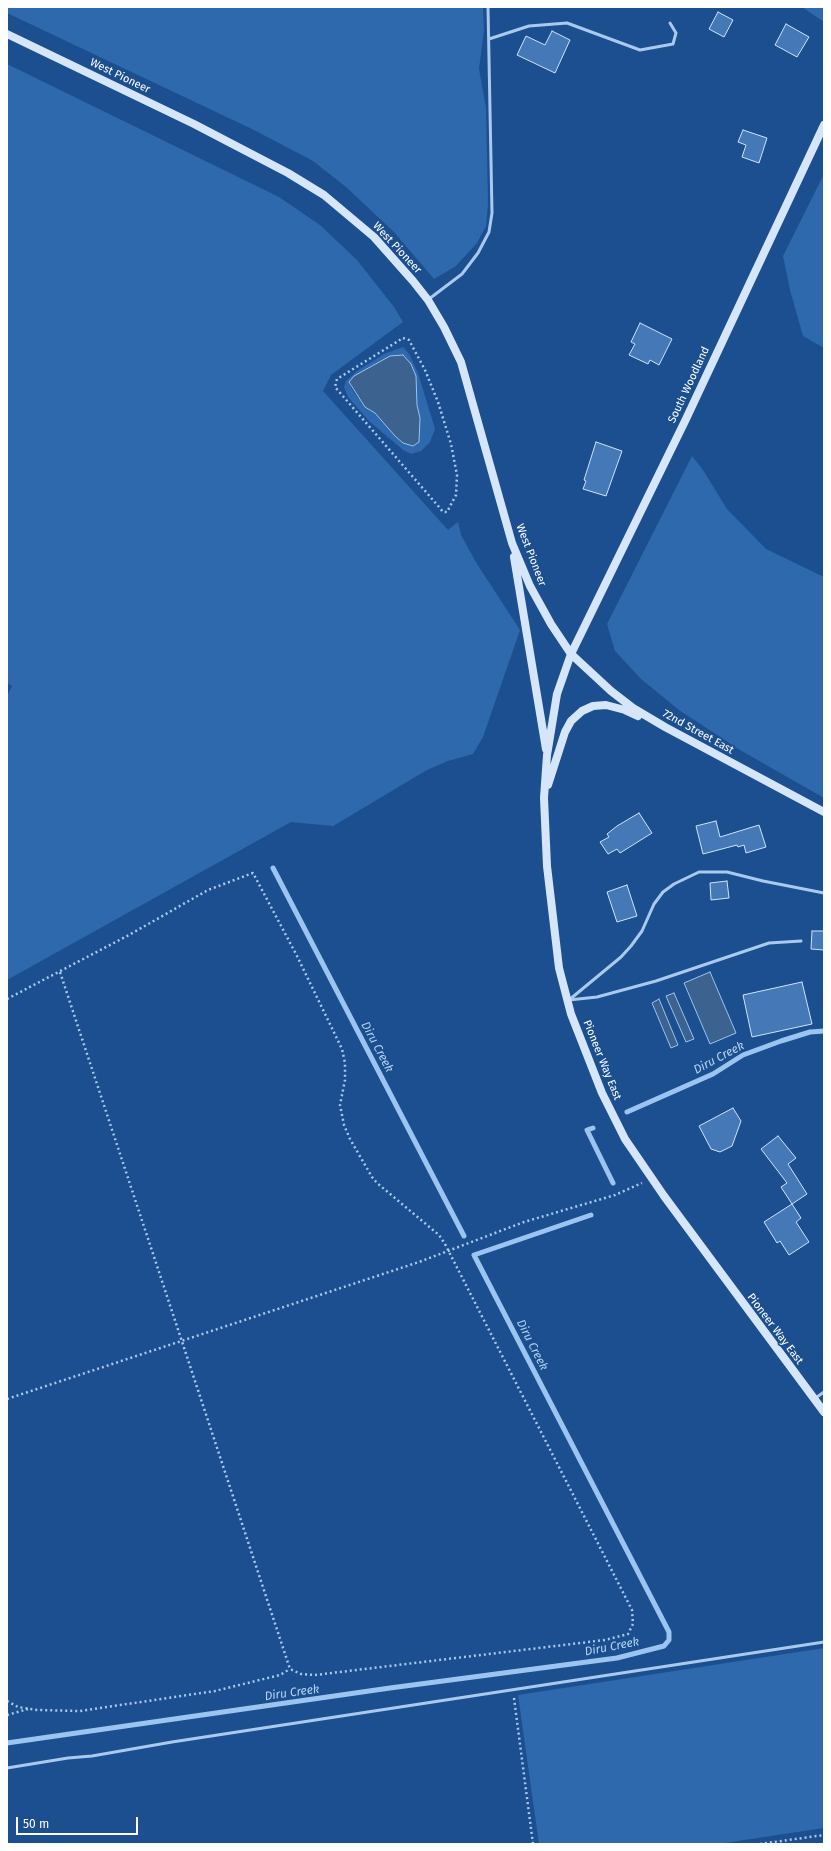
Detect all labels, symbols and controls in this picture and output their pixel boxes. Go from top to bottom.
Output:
street label: West Pioneer [88,56,152,96]
street label: West Pioneer [370,220,424,276]
street label: South Woodland [666,345,712,425]
street label: West Pioneer [513,522,549,588]
street label: 72nd Street East [660,707,736,757]
street label: Pioneer Way East [580,1018,624,1102]
water label: Diru Creek [358,1019,396,1075]
water label: Diru Creek [691,1039,747,1077]
street label: Pioneer Way East [744,1291,806,1367]
water label: Diru Creek [513,1317,551,1373]
water label: Diru Creek [584,1635,640,1659]
water label: Diru Creek [264,1682,320,1704]
scale bar [18,1809,140,1835]
text: 50 m [23,1817,49,1831]

